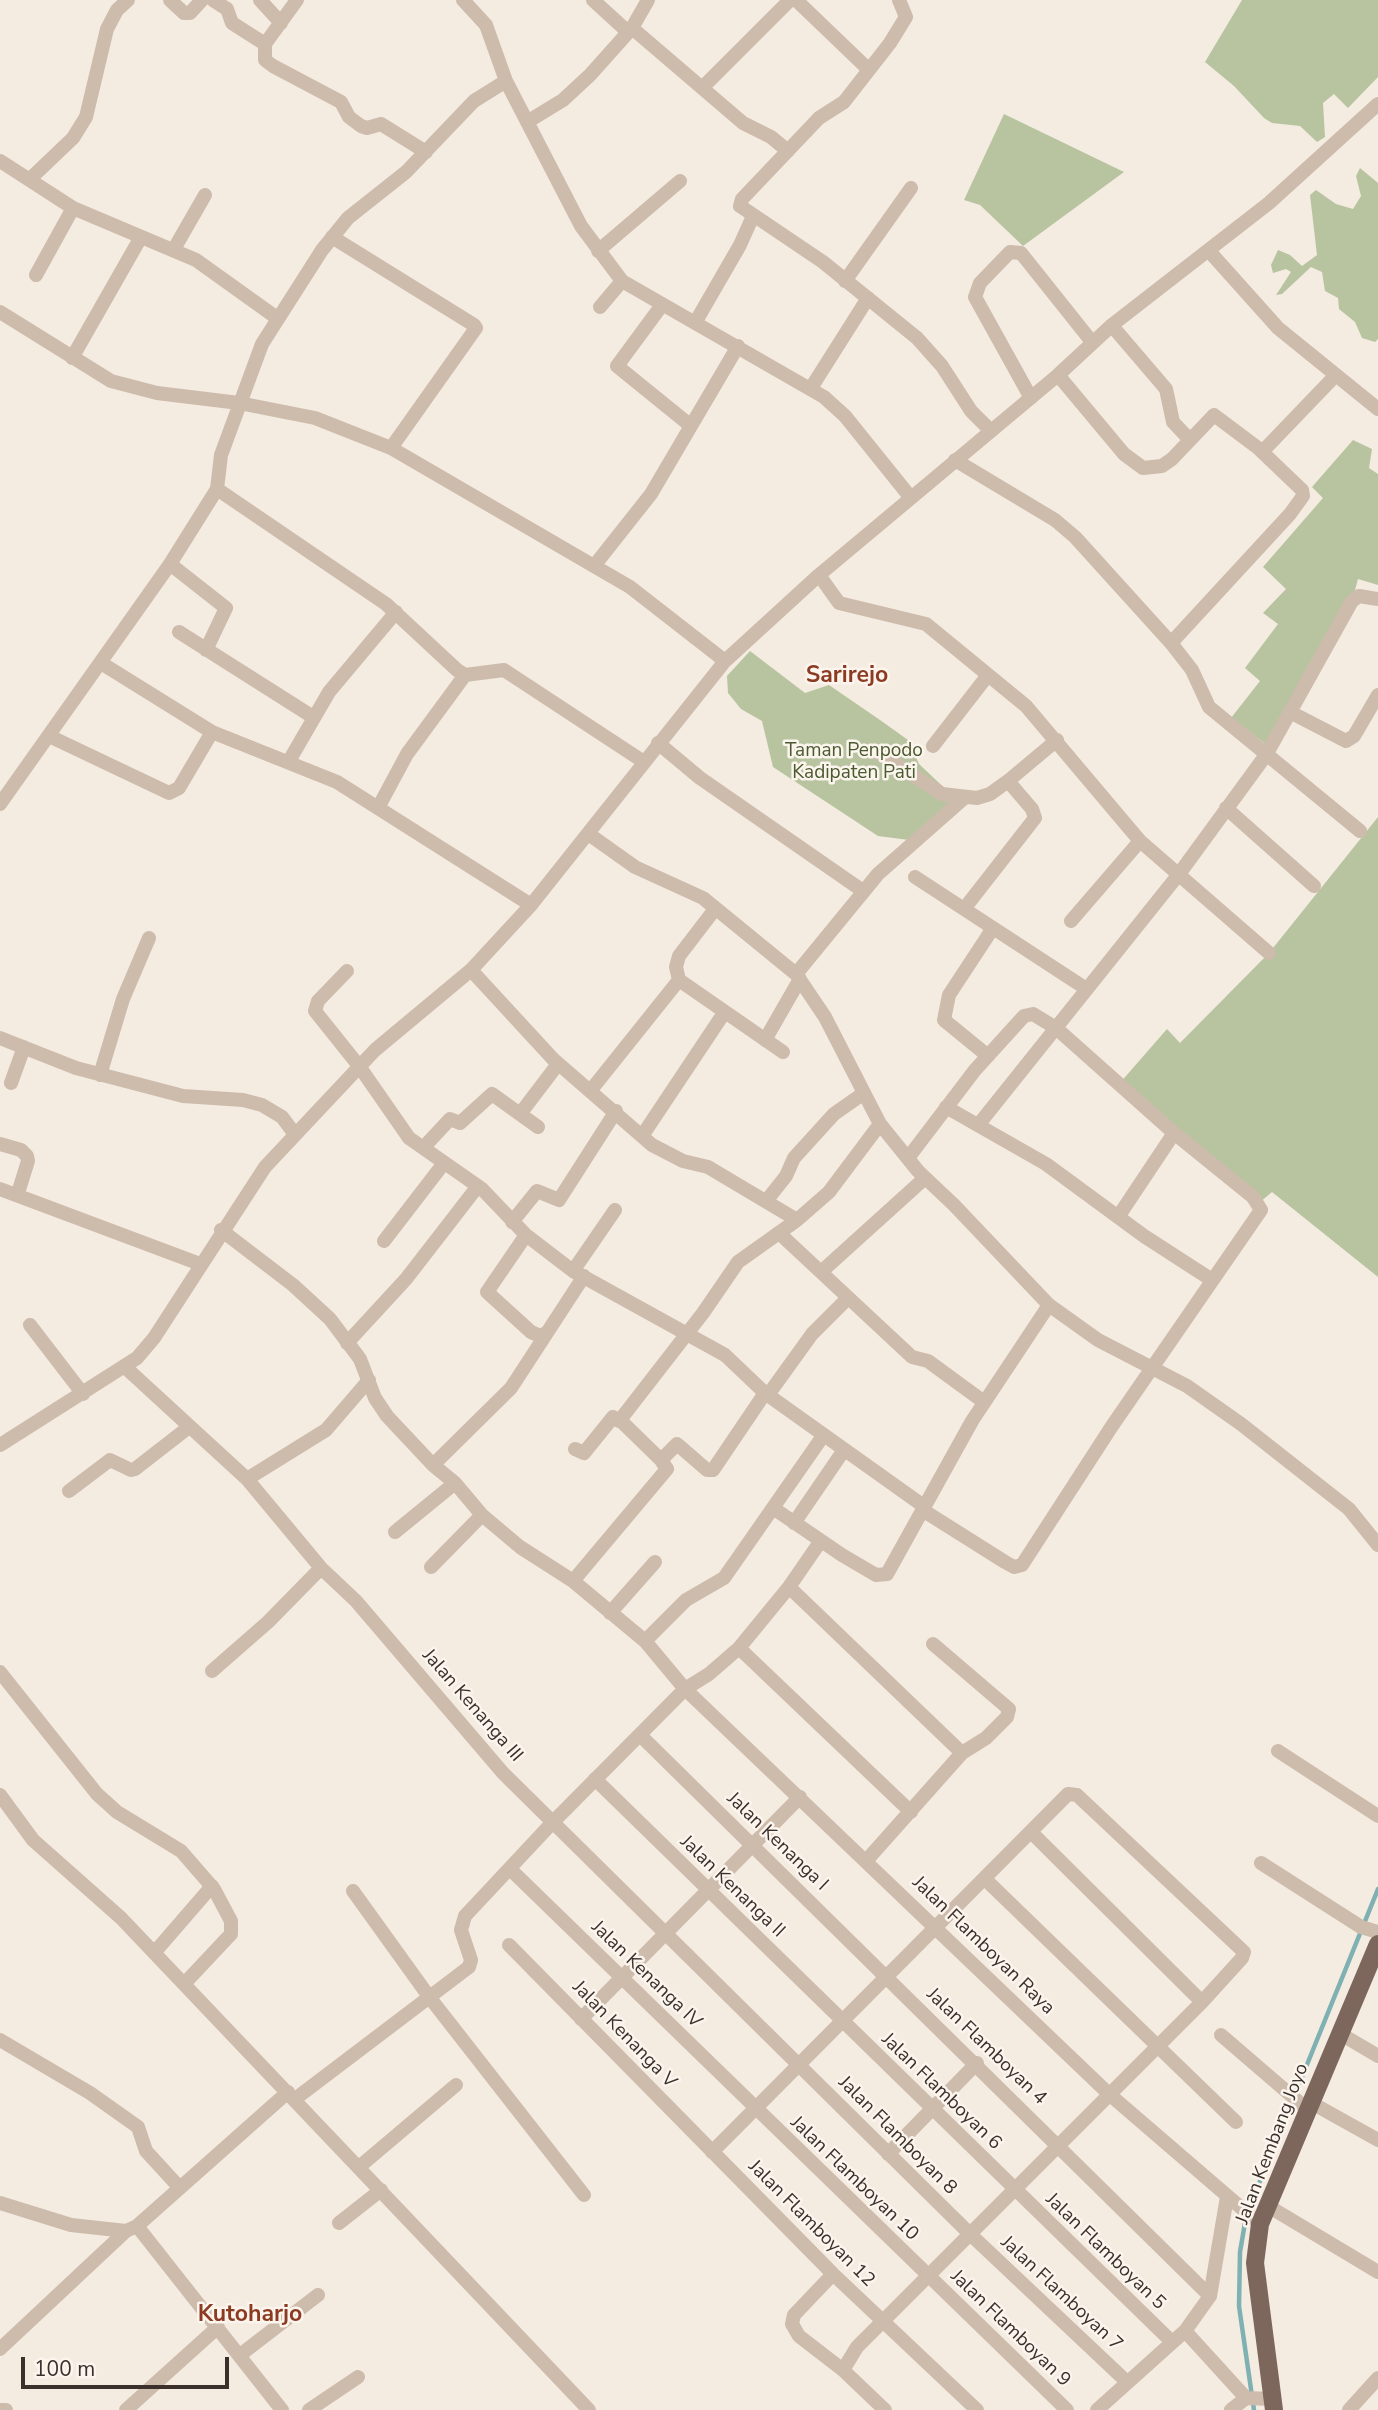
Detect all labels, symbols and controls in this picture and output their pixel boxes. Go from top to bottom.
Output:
district label: Sarirejo [806,662,888,690]
park label: Taman Penpodo Kadipaten Pati [785,740,923,784]
street label: Jalan Kenanga III [417,1645,527,1767]
street label: Jalan Kenanga I [722,1788,832,1896]
street label: Jalan Kenanga II [675,1831,789,1943]
street label: Jalan Flamboyan Raya [907,1872,1059,2020]
street label: Jalan Kenanga IV [586,1916,706,2034]
street label: Jalan Kenanga V [567,1977,681,2093]
street label: Jalan Flamboyan 4 [921,1984,1051,2110]
street label: Jalan Flamboyan 6 [876,2029,1006,2155]
street label: Jalan Kembang Joyo [1232,2060,1314,2228]
street label: Jalan Flamboyan 8 [833,2072,961,2200]
street label: Jalan Flamboyan 10 [785,2112,923,2246]
street label: Jalan Flamboyan 12 [743,2156,879,2292]
street label: Jalan Flamboyan 5 [1040,2189,1170,2315]
street label: Jalan Flamboyan 7 [995,2232,1127,2356]
street label: Jalan Flamboyan 9 [945,2266,1075,2392]
district label: Kutoharjo [198,2301,302,2329]
scale bar [24,2344,233,2388]
text: 100 m [34,2355,95,2383]

